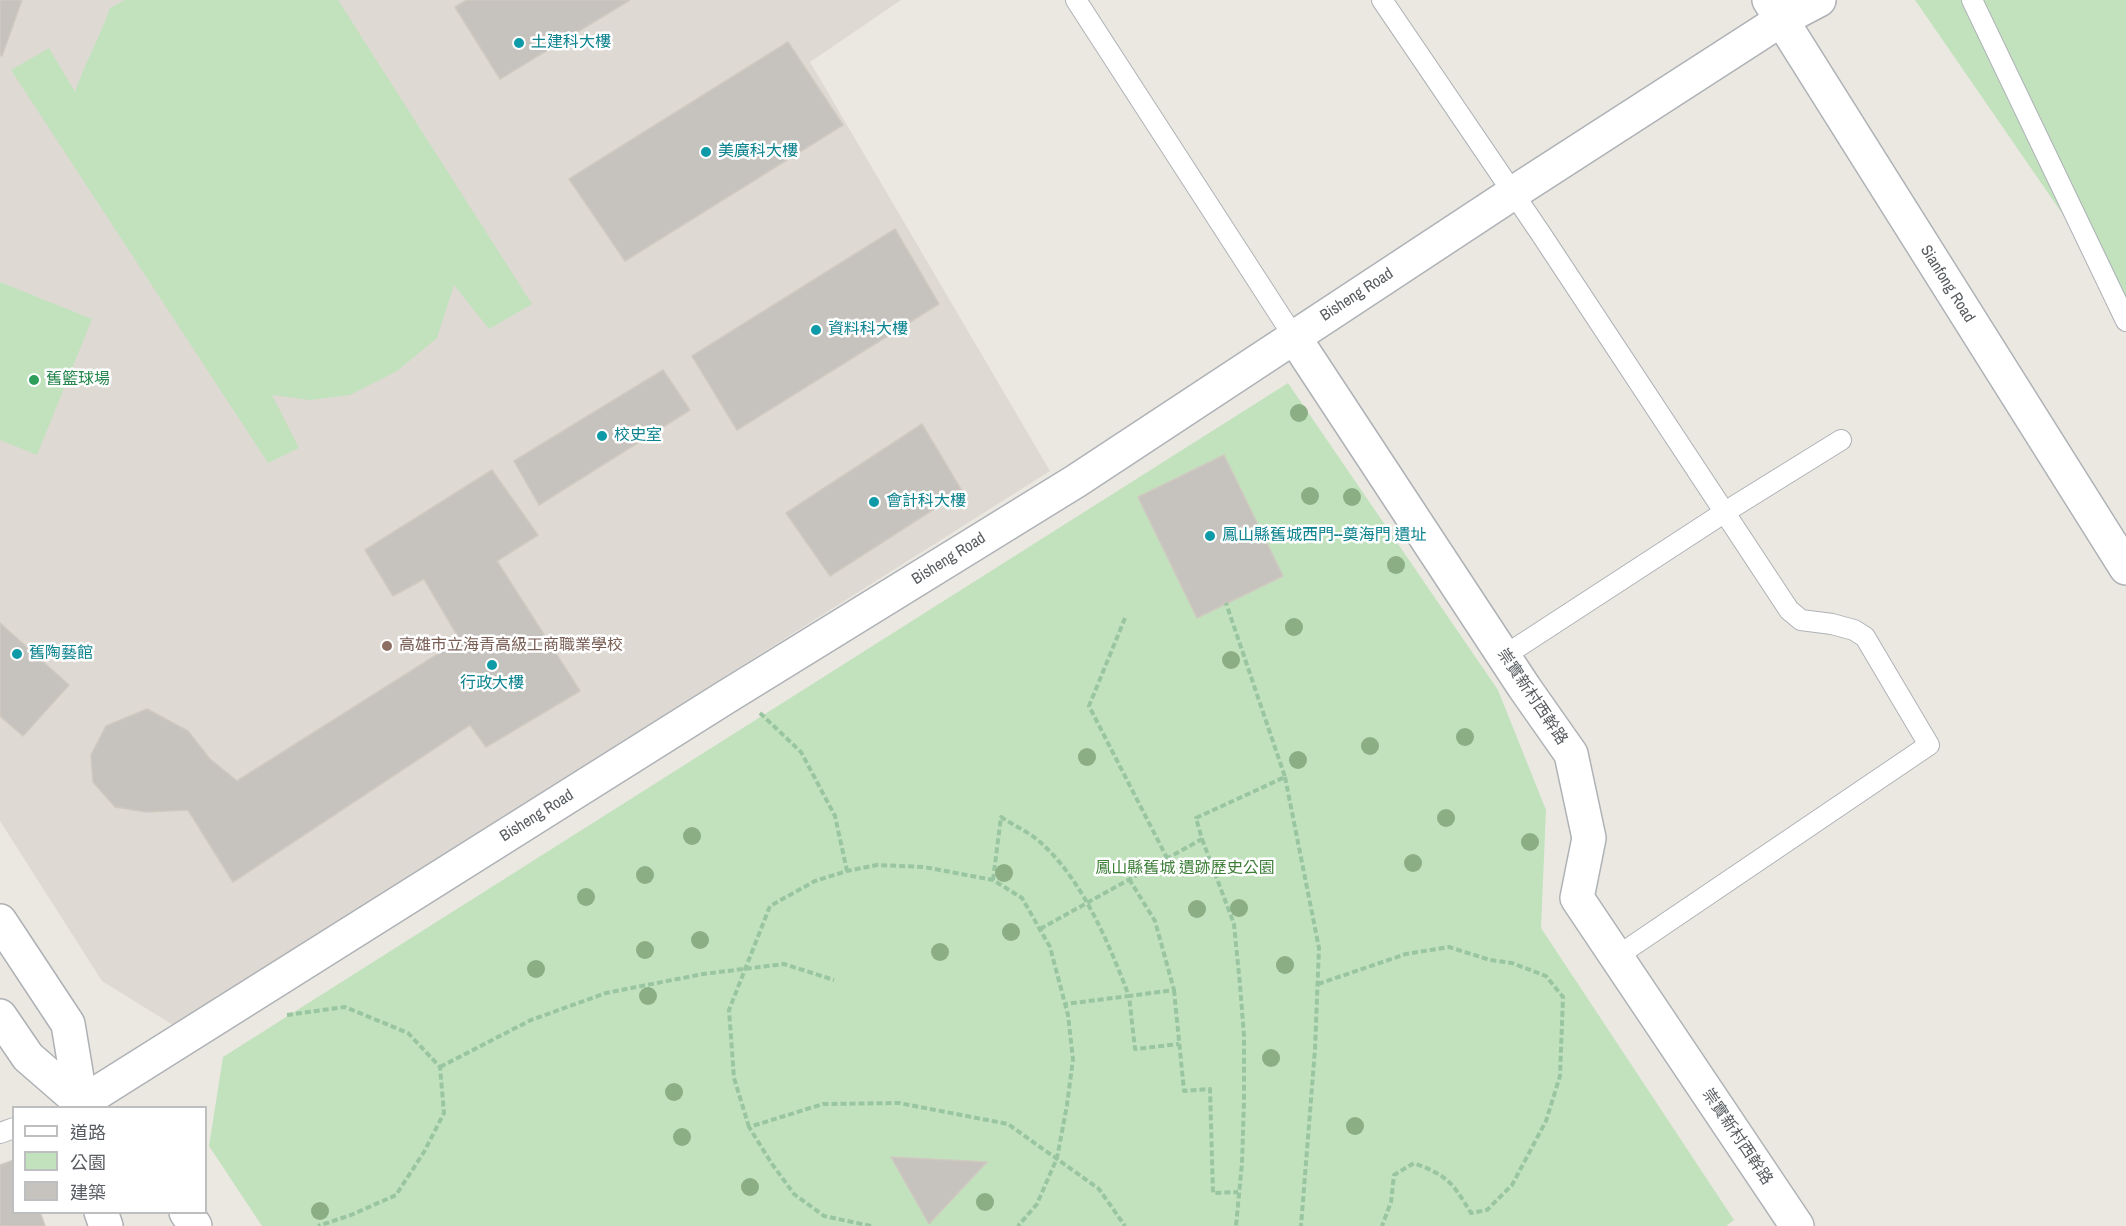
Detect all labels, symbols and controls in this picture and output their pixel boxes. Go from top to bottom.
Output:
place label: 土建科大樓 [531,33,611,53]
marker: 土建科大樓 [512,36,526,50]
place label: 美廣科大樓 [718,142,798,162]
marker: 美廣科大樓 [699,145,713,159]
street label: Sianfong Road [1916,242,1978,326]
street label: Bisheng Road [1317,264,1397,326]
place label: 資料科大樓 [828,320,908,340]
marker: 資料科大樓 [809,323,823,337]
place label: 舊籃球場 [46,370,110,390]
marker: 舊籃球場 [27,373,41,387]
place label: 校史室 [614,426,662,446]
marker: 校史室 [595,429,609,443]
place label: 會計科大樓 [886,492,966,512]
marker: 會計科大樓 [867,495,881,509]
place label: 鳳山縣舊城西門--奠海門 遺址 [1222,526,1426,546]
street label: Bisheng Road [909,529,989,589]
marker: 鳳山縣舊城西門--奠海門 遺址 [1203,529,1217,543]
place label: 高雄市立海青高級工商職業學校 [399,636,623,656]
marker: 高雄市立海青高級工商職業學校 [380,639,394,653]
place label: 舊陶藝館 [29,644,93,664]
street label: 崇實新村西幹路 [1493,645,1571,749]
marker: 舊陶藝館 [10,647,24,661]
marker: 行政大樓 [485,658,499,672]
place label: 行政大樓 [460,674,524,694]
street label: Bisheng Road [497,786,577,846]
park label: 鳳山縣舊城 遺跡歷史公園 [1095,859,1275,879]
street label: 崇實新村西幹路 [1698,1085,1776,1189]
legend [12,1106,207,1214]
text: 道路 [70,1120,106,1145]
text: 公園 [70,1150,106,1175]
text: 建築 [70,1180,106,1205]

